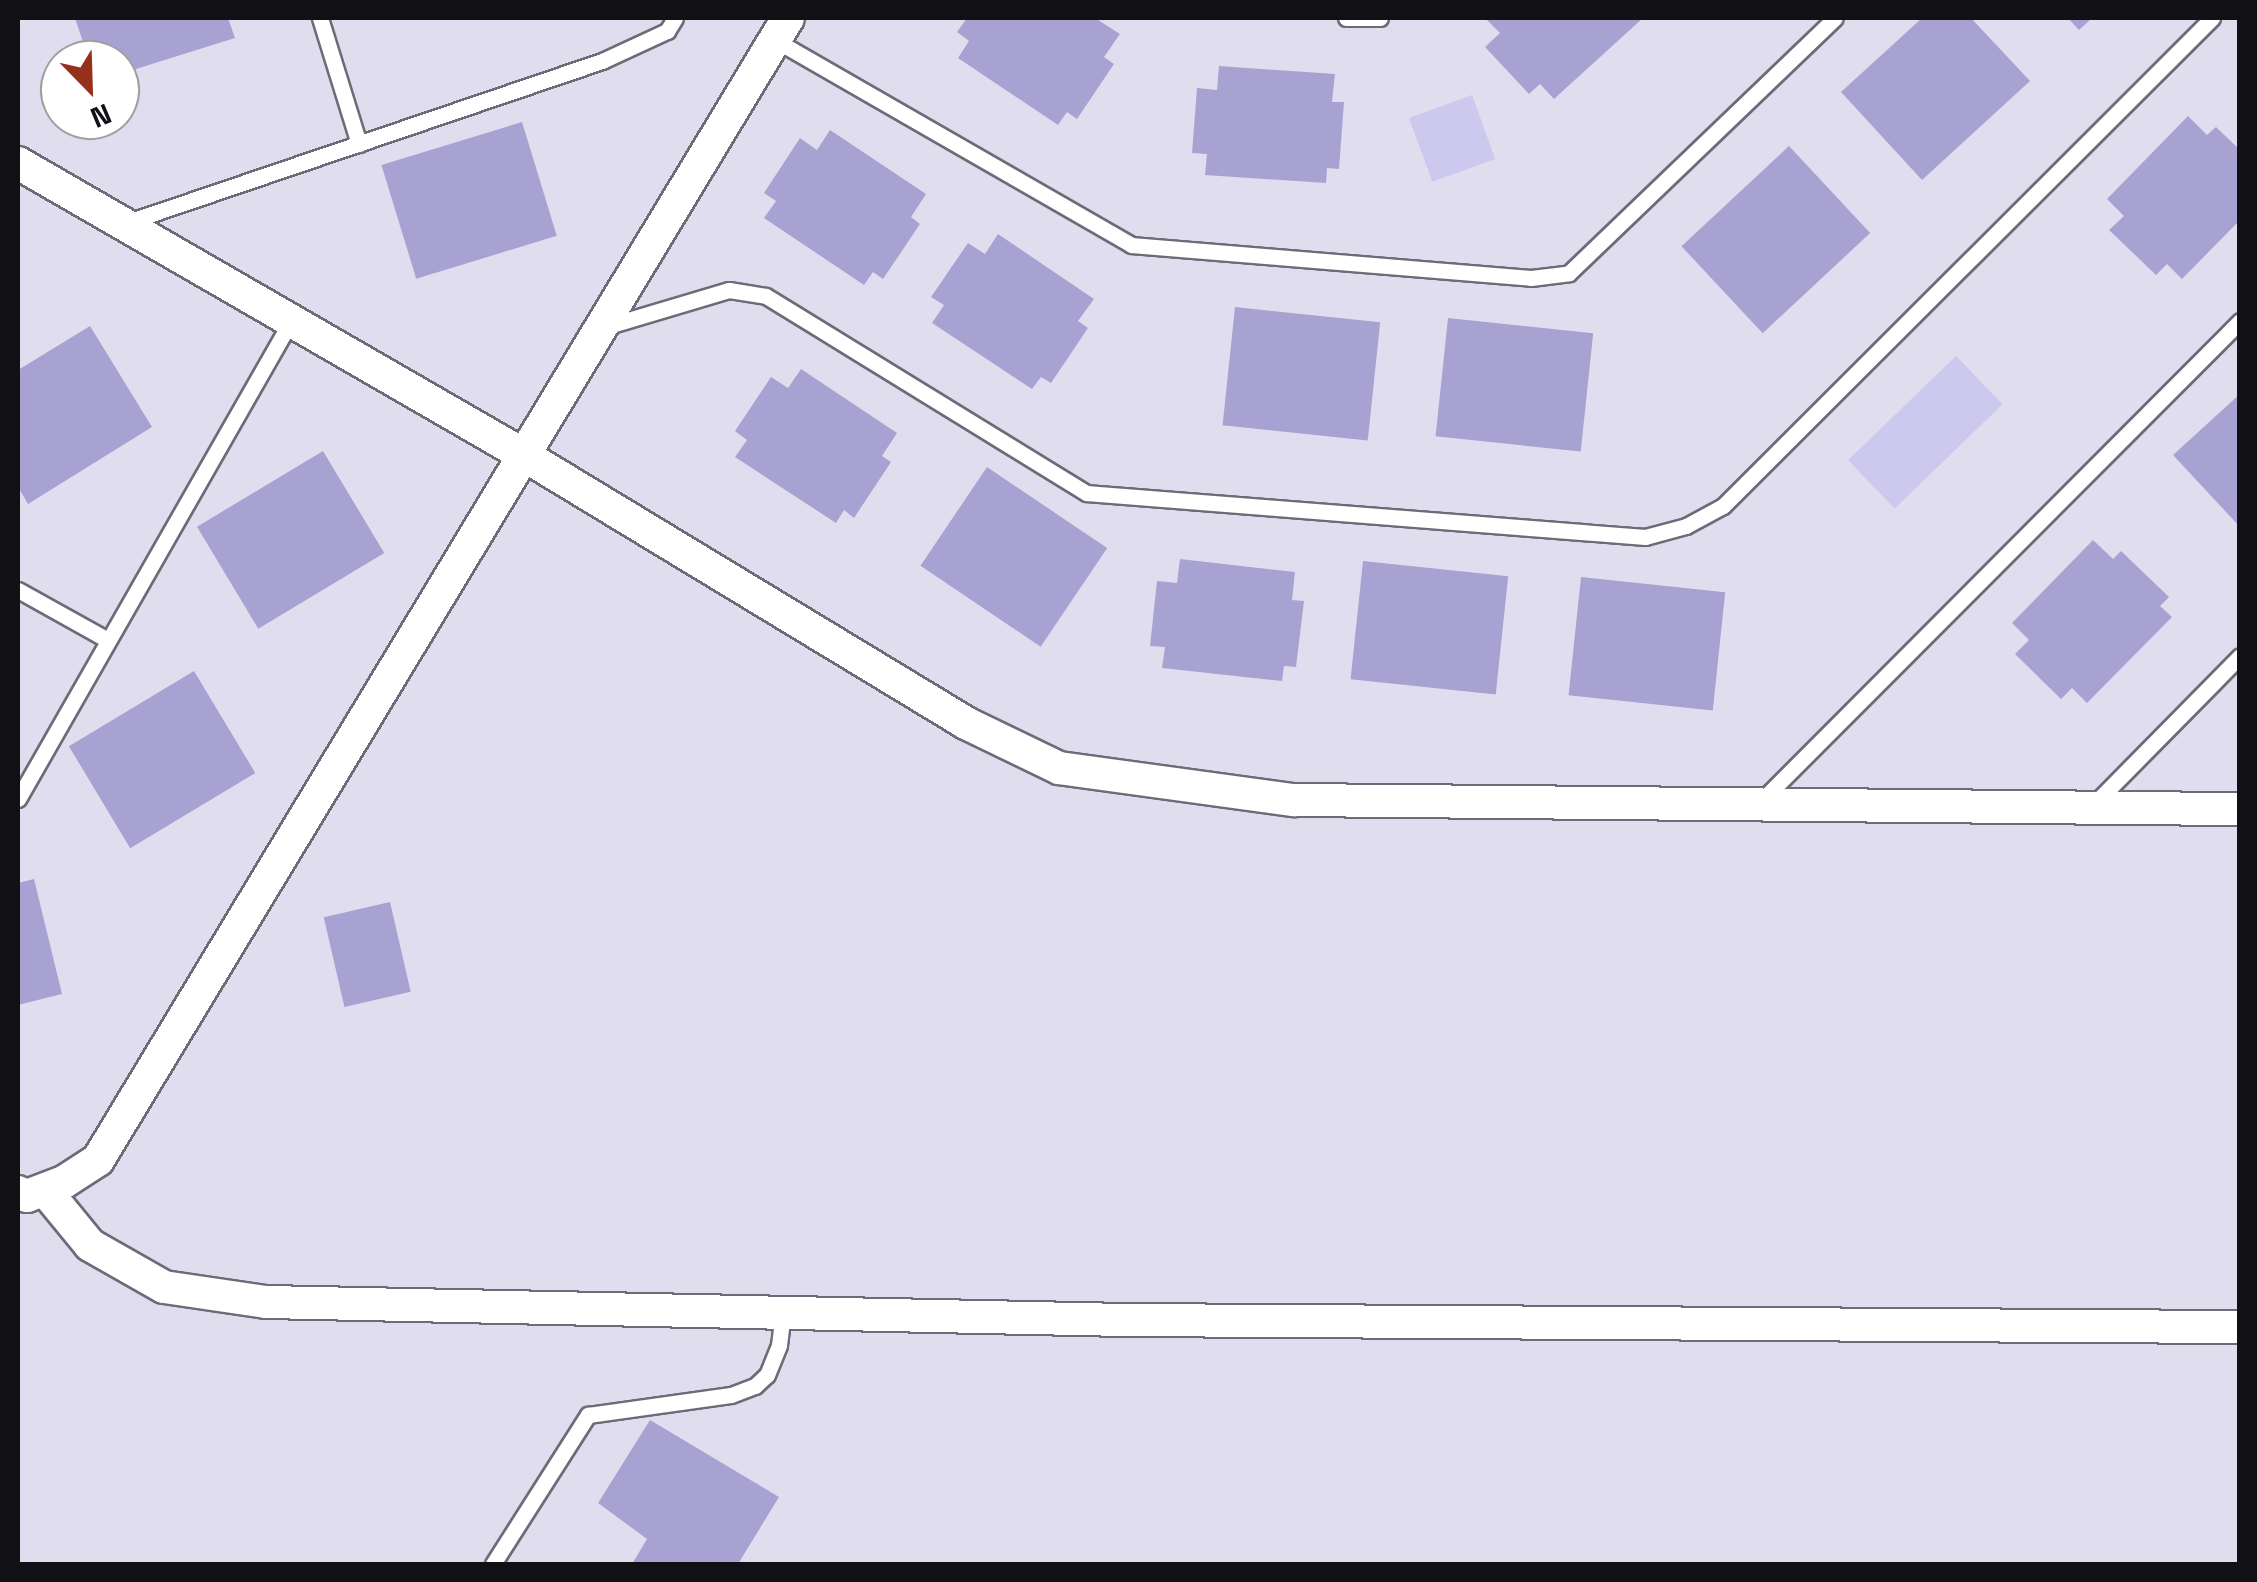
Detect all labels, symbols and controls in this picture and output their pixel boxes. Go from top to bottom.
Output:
north arrow [40,40,140,140]
text: N [85,96,117,136]

